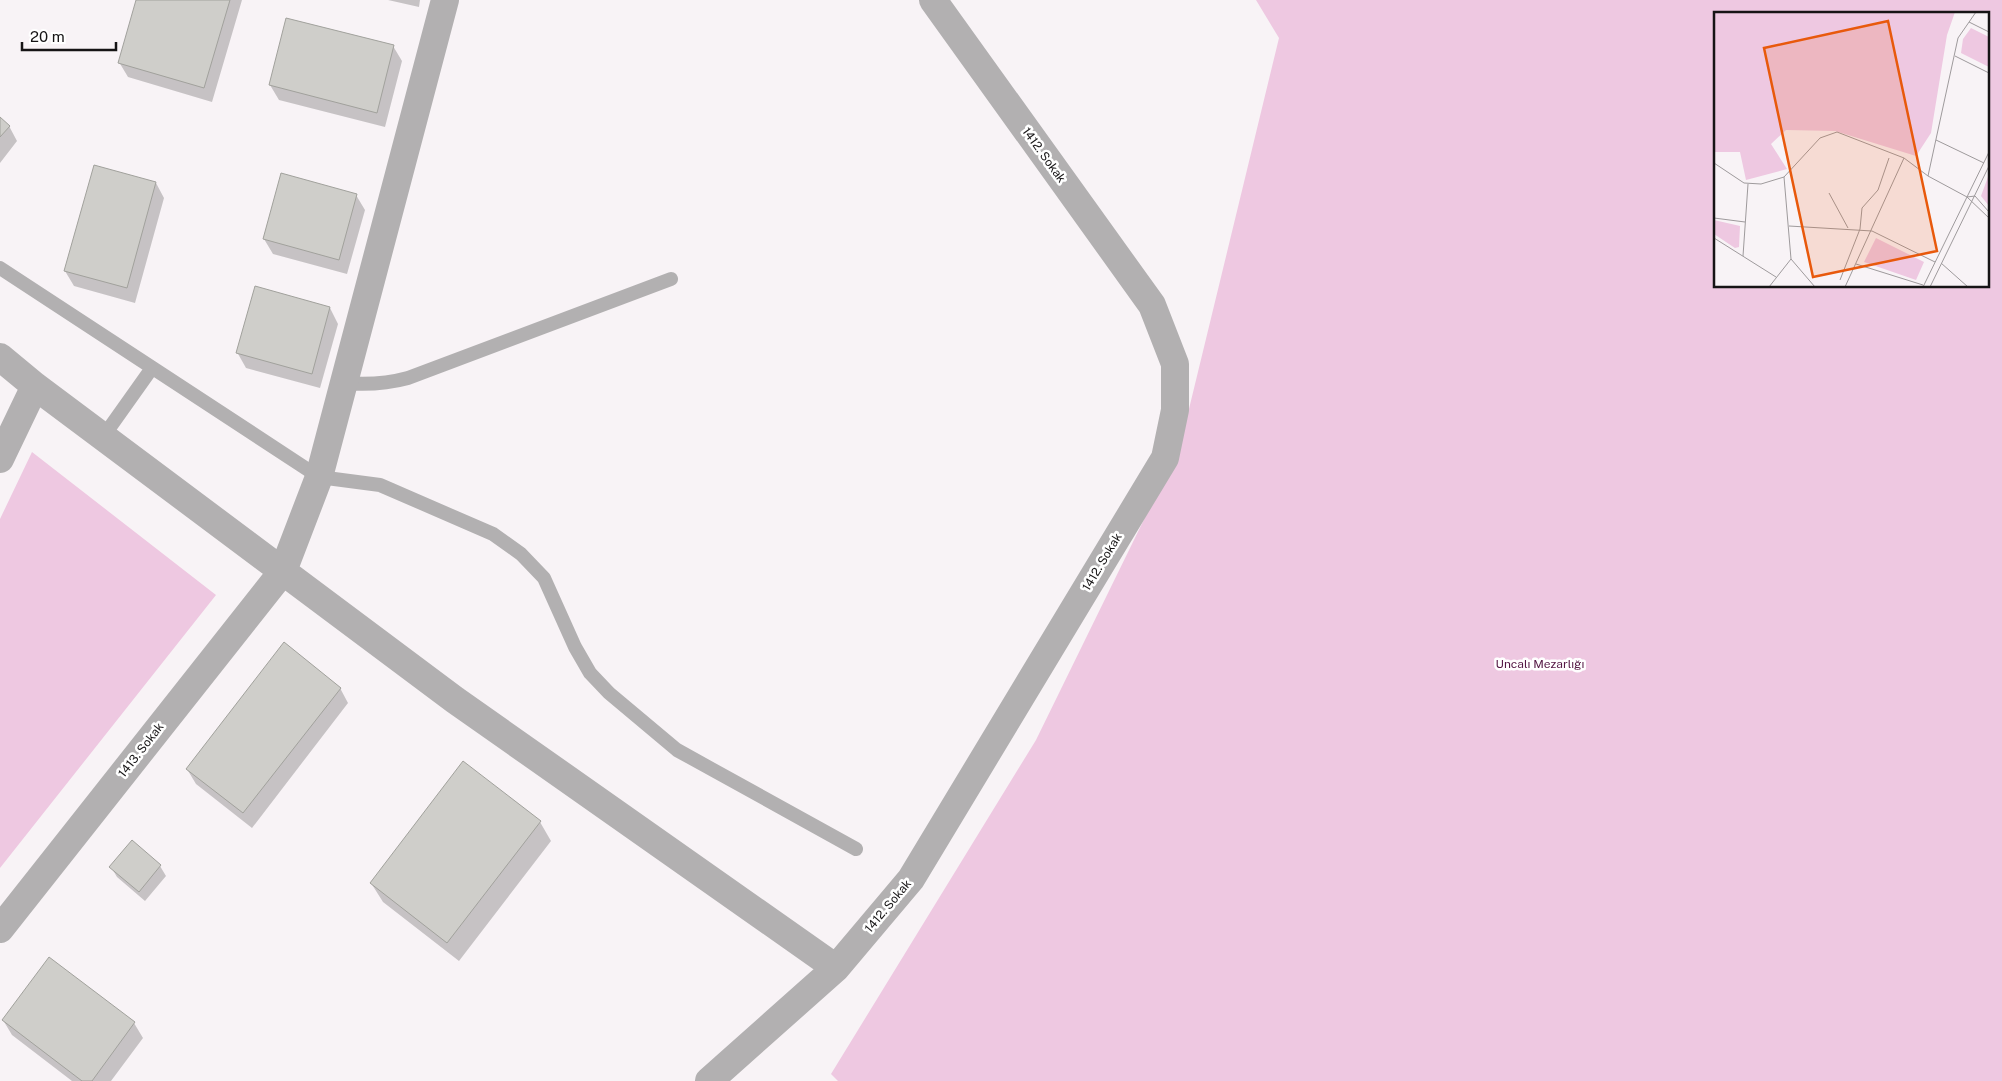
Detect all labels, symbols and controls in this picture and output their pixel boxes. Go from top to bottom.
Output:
inset map [1714,12,1990,288]
scale bar [22,20,116,52]
text: 20 m [30,28,65,45]
street label: 1412. Sokak [1019,125,1069,186]
street label: 1412. Sokak [1079,530,1125,593]
park label: Uncalı Mezarlığı [1496,657,1585,671]
street label: 1413. Sokak [115,720,167,780]
street label: 1412. Sokak [862,876,914,935]

